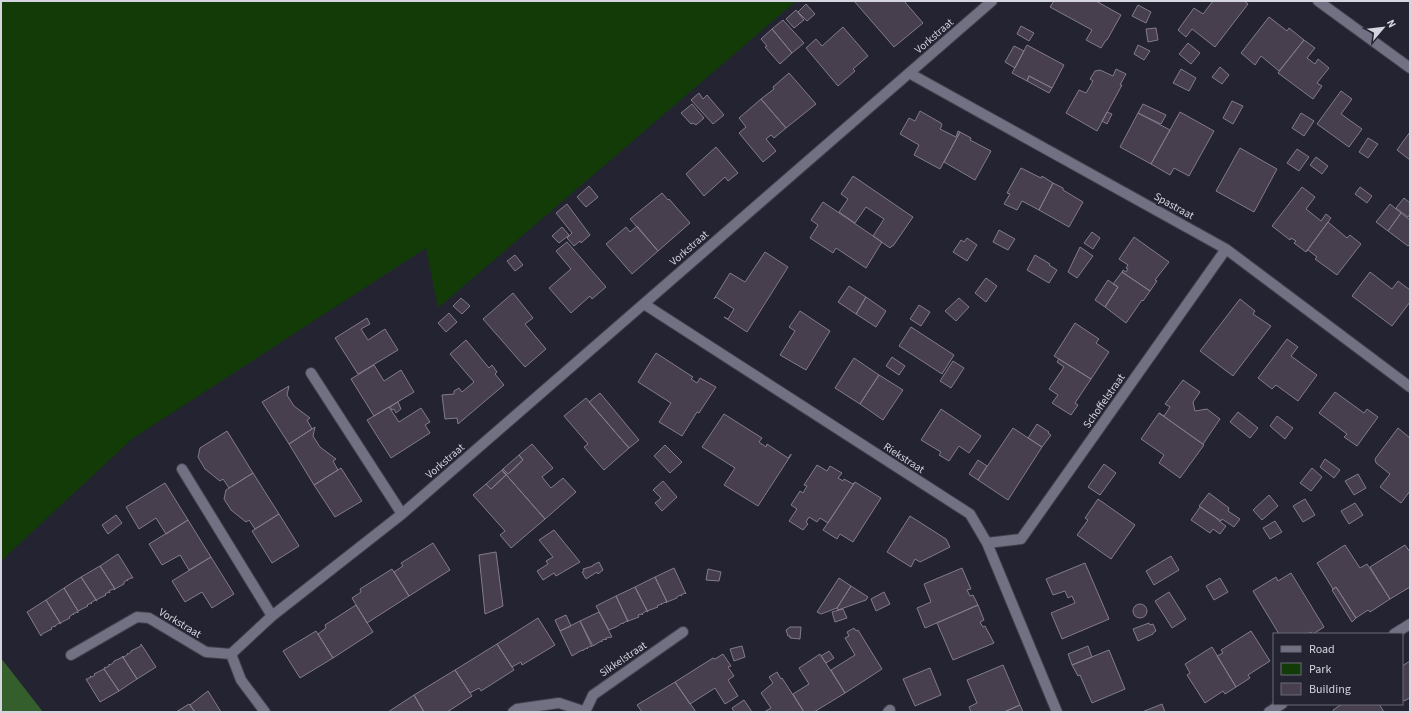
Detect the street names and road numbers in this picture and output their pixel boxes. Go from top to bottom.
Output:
street label: Vorkstraat [911,15,957,57]
street label: Spastraat [1151,189,1197,223]
street label: Vorkstraat [666,227,712,269]
street label: Schoffelstraat [1080,370,1129,431]
street label: Riekstraat [881,439,928,477]
street label: Vorkstraat [422,440,468,482]
street label: Vorkstraat [156,604,204,642]
street label: Sikkelstraat [596,638,650,680]

